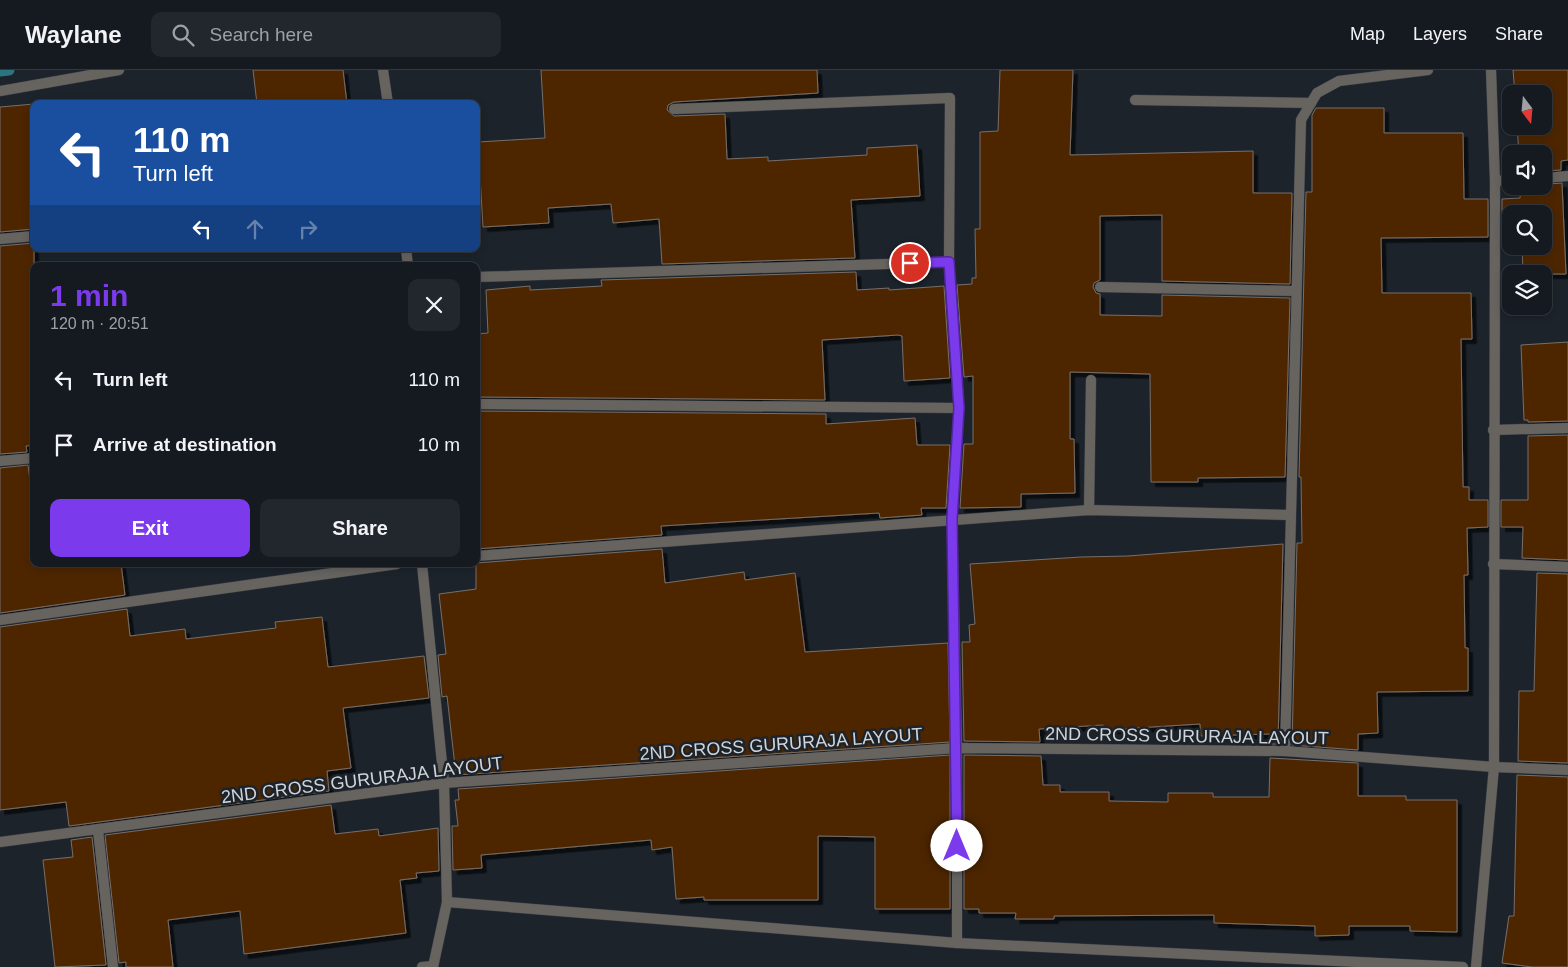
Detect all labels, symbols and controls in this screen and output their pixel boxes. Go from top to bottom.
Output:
search box [151,12,501,57]
text: Waylane [25,21,121,48]
icon: search [169,21,197,49]
text: Search here [209,24,313,45]
text: Map [1350,24,1385,44]
text: Layers [1413,24,1467,44]
text: Share [1495,24,1543,44]
north arrow [1502,85,1552,135]
map controls [1502,85,1552,315]
icon: left [50,120,115,185]
text: 110 m [133,120,230,159]
button: sound [1502,145,1552,195]
text: Turn left [133,161,213,186]
button: search [1502,205,1552,255]
icon: left [188,215,216,243]
icon: ahead [241,215,269,243]
icon: right [294,215,322,243]
pin [889,242,931,284]
icon: arrive [896,249,924,277]
button: layers [1502,265,1552,315]
text: 1 min [50,279,128,312]
button: close [408,279,460,331]
text: 120 m · 20:51 [50,315,149,332]
icon: left [50,366,78,394]
text: Turn left [93,369,168,390]
text: 110 m [409,369,460,390]
icon: arrive [50,431,78,459]
text: Arrive at destination [93,434,277,455]
text: 10 m [418,434,460,455]
button: Exit [50,499,250,557]
button: Share [260,499,460,557]
street label: 2ND CROSS GURURAJA LAYOUT [639,724,923,764]
street label: 2ND CROSS GURURAJA LAYOUT [1045,724,1329,748]
street label: 2ND CROSS GURURAJA LAYOUT [220,753,504,807]
position arrow [930,819,982,871]

